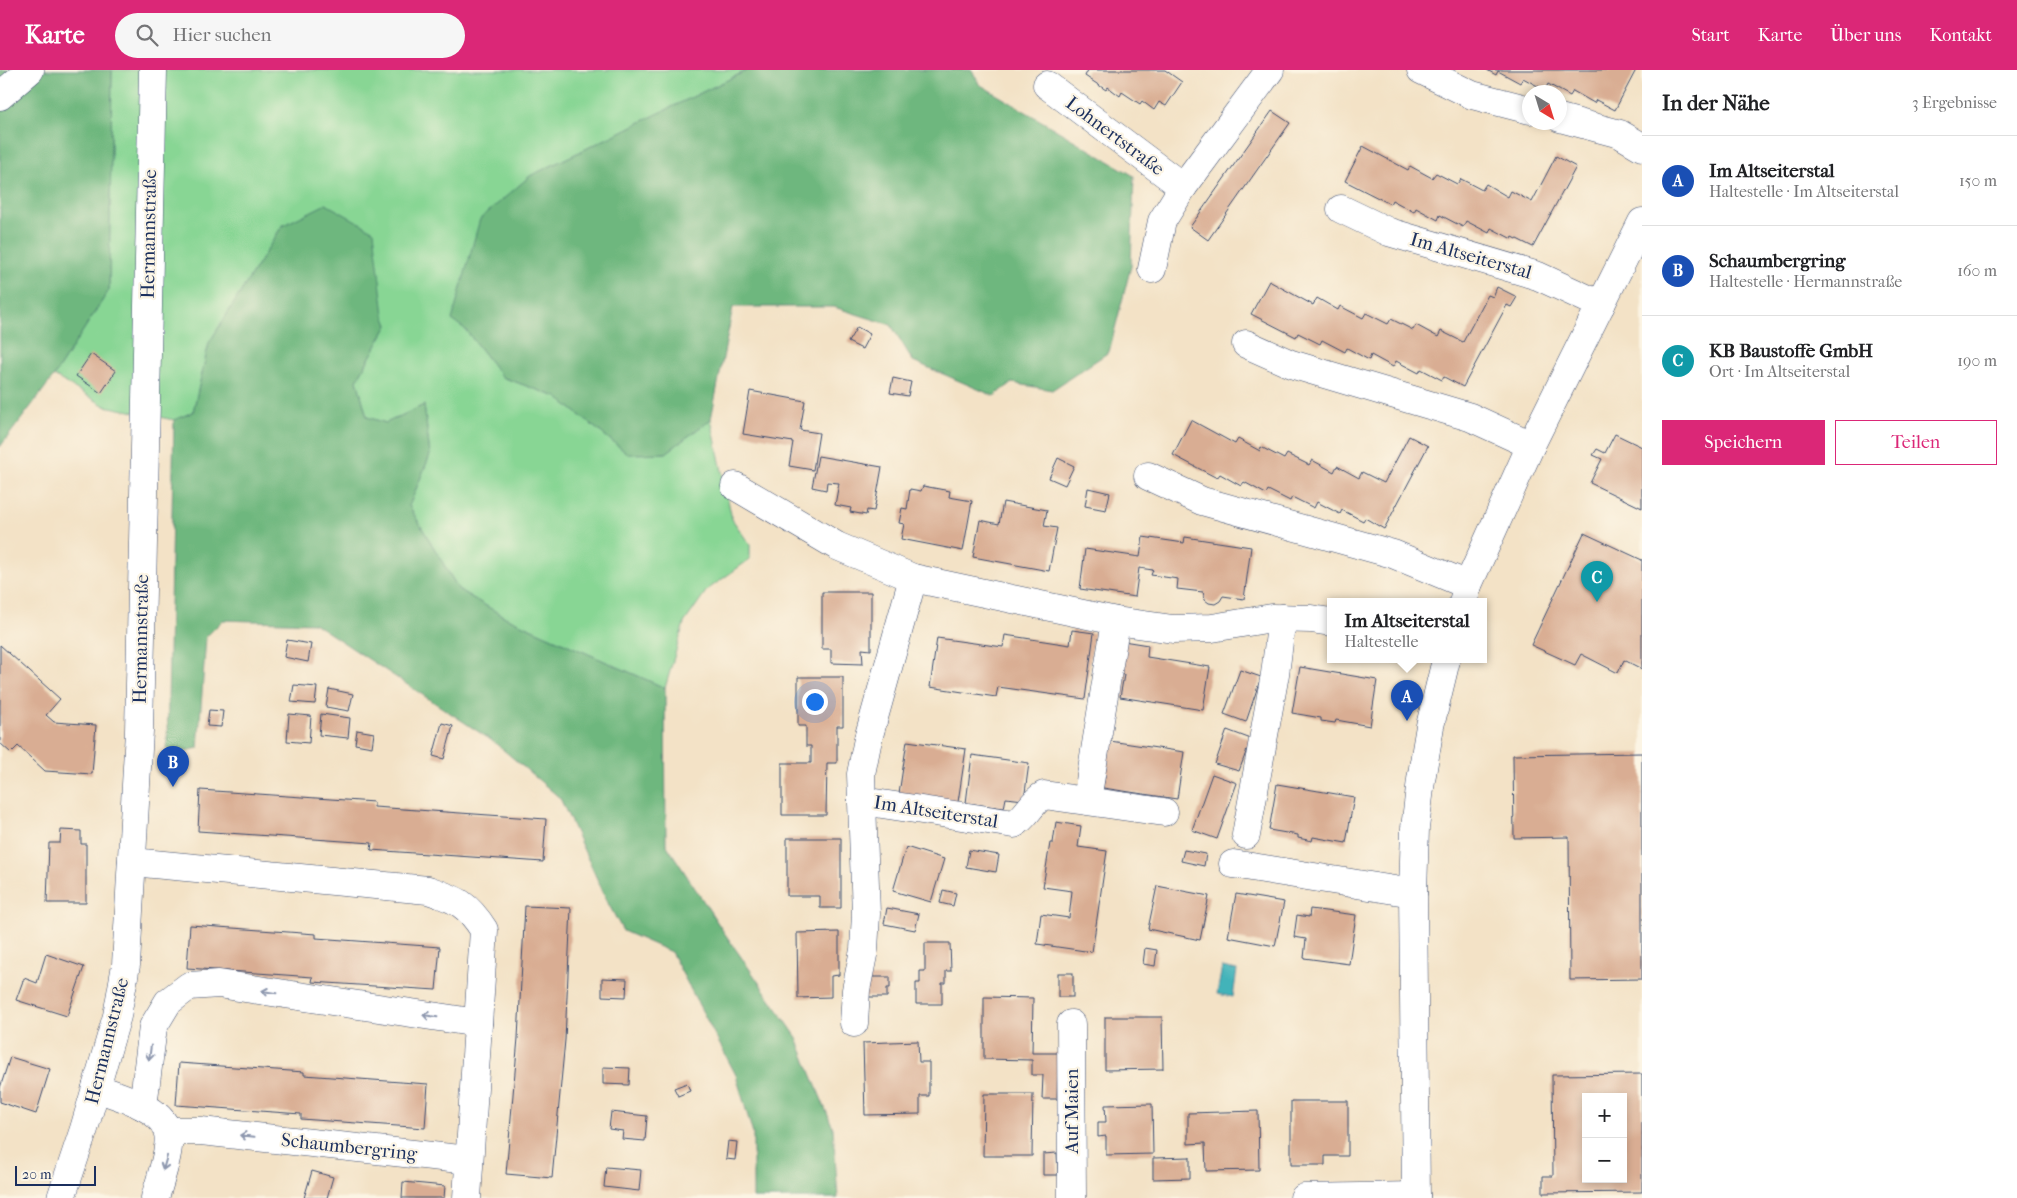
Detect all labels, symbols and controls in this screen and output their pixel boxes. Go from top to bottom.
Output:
search box [115,13,465,58]
text: Karte [25,21,85,49]
icon: search [133,21,161,49]
text: Hier suchen [173,24,272,46]
text: Start [1691,25,1730,46]
text: Karte [1758,25,1802,46]
text: Über uns [1830,25,1901,46]
text: Kontakt [1929,25,1992,46]
north arrow [1522,85,1567,130]
text: In der Nähe [1662,91,1770,115]
street label: Lohnertstraße [1061,92,1169,180]
text: 3 Ergebnisse [1912,93,1997,112]
text: Im Altseiterstal [1709,160,1835,182]
street label: Hermannstraße [137,169,161,299]
text: A [1673,171,1683,190]
text: 150 m [1959,171,1997,190]
text: Haltestelle · Im Altseiterstal [1709,182,1899,201]
street label: Im Altseiterstal [1408,228,1534,284]
text: Schaumbergring [1709,250,1846,272]
text: B [1673,261,1683,280]
text: 160 m [1957,261,1997,280]
text: Haltestelle · Hermannstraße [1709,272,1902,291]
text: KB Baustoffe GmbH [1709,340,1873,362]
text: C [1673,351,1683,370]
text: 190 m [1957,351,1997,370]
text: Ort · Im Altseiterstal [1709,362,1850,381]
button: Speichern [1662,420,1825,465]
button: Teilen [1835,420,1997,465]
pin: C [1581,561,1613,602]
street label: Hermannstraße [129,574,153,704]
popup [1327,598,1487,663]
text: Im Altseiterstal [1344,610,1470,632]
text: Haltestelle [1344,632,1418,651]
pin: A [1391,680,1423,721]
your location [802,689,828,715]
pin: B [157,746,189,787]
street label: Im Altseiterstal [872,791,1000,833]
street label: Hermannstraße [81,976,133,1106]
one-way arrow [261,986,277,996]
one-way arrow [422,1011,438,1021]
one-way arrow [144,1045,154,1061]
street label: Auf Maien [1061,1068,1083,1155]
map controls [1582,1093,1627,1183]
button: + [1582,1093,1627,1138]
street label: Schaumbergring [280,1129,419,1165]
one-way arrow [239,1131,255,1141]
button: − [1582,1138,1627,1183]
one-way arrow [159,1155,169,1171]
scale bar [15,1163,96,1186]
text: 20 m [22,1166,52,1183]

